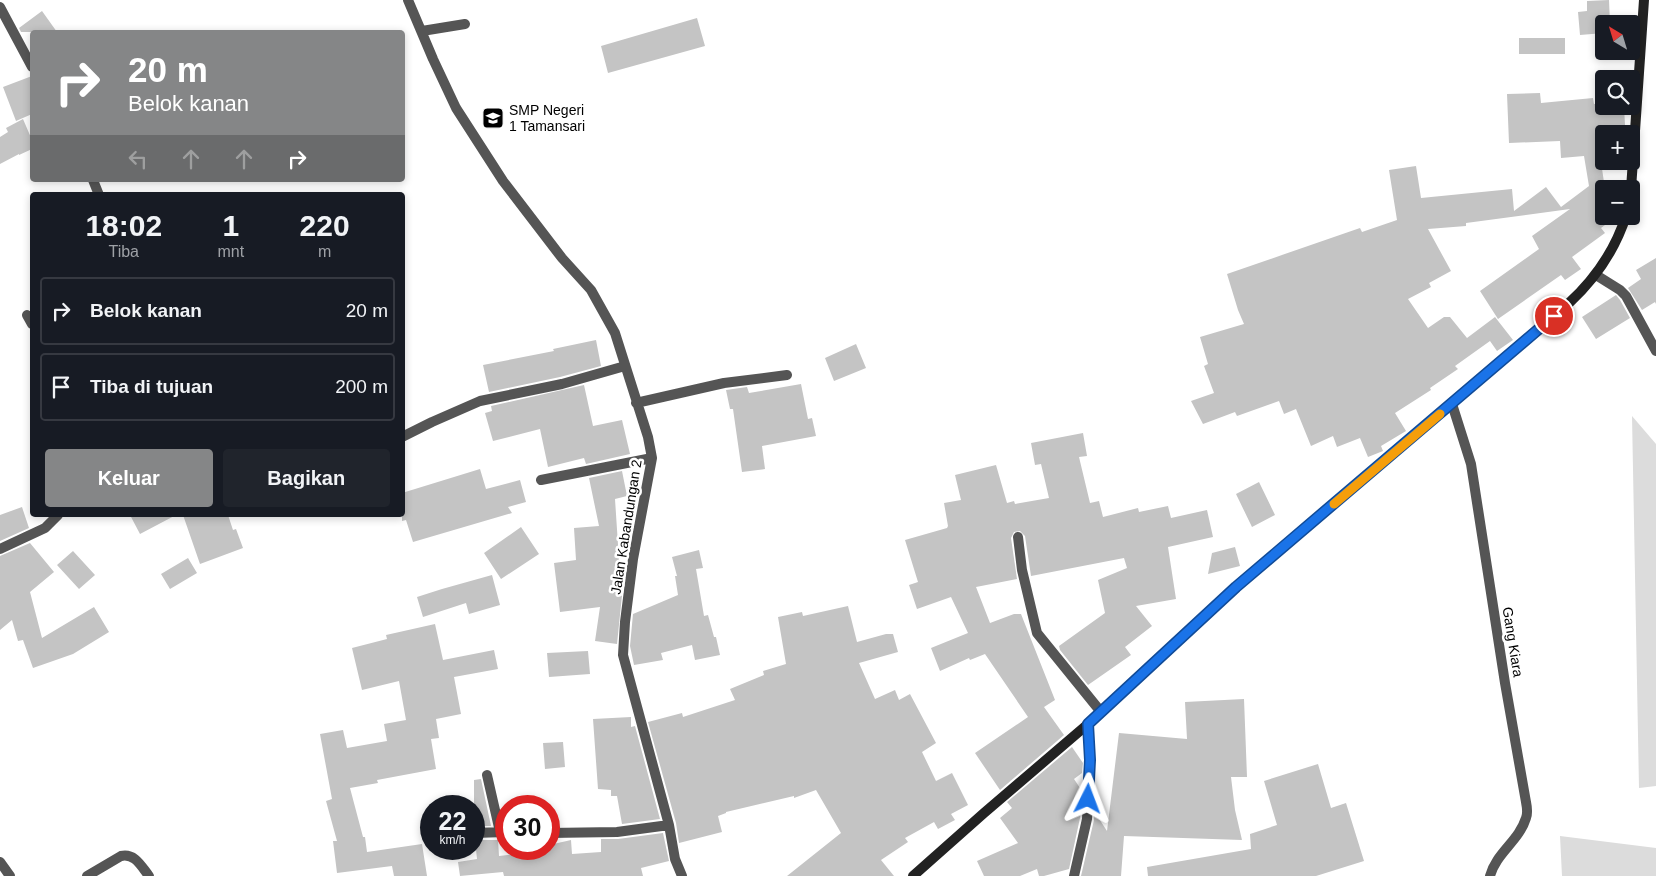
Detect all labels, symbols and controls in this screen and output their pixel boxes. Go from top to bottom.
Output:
north arrow [1595,15,1640,60]
map controls [1595,15,1640,225]
icon: right [45,50,110,115]
text: 20 m [128,50,208,89]
button: search [1595,70,1640,115]
text: Belok kanan [128,91,249,116]
place label: SMP Negeri 1 Tamansari [509,102,585,134]
school or university icon: SMP Negeri 1 Tamansari [481,106,505,130]
button: + [1595,125,1640,170]
icon: left [124,145,152,173]
icon: ahead [177,145,205,173]
icon: ahead [230,145,258,173]
icon: right [283,145,311,173]
button: − [1595,180,1640,225]
text: 18:02 [85,209,162,242]
text: 1 [222,209,239,242]
text: 220 [300,209,350,242]
text: Tiba [108,243,139,260]
text: mnt [217,243,244,260]
text: m [318,243,331,260]
pin [1533,295,1575,337]
icon: right [47,297,75,325]
text: Belok kanan [90,300,202,321]
text: 20 m [346,300,388,321]
icon: arrive [1540,302,1568,330]
icon: arrive [47,373,75,401]
text: Tiba di tujuan [90,376,213,397]
text: 200 m [335,376,388,397]
button: Keluar [45,449,213,507]
button: Bagikan [223,449,390,507]
street label: Jalan Kabandungan 2 [607,458,645,596]
street label: Gang Kiara [1500,606,1526,678]
position arrow [1061,772,1113,824]
speed limit sign: 30 [495,795,560,860]
text: 22 [439,807,466,835]
text: km/h [439,833,466,847]

